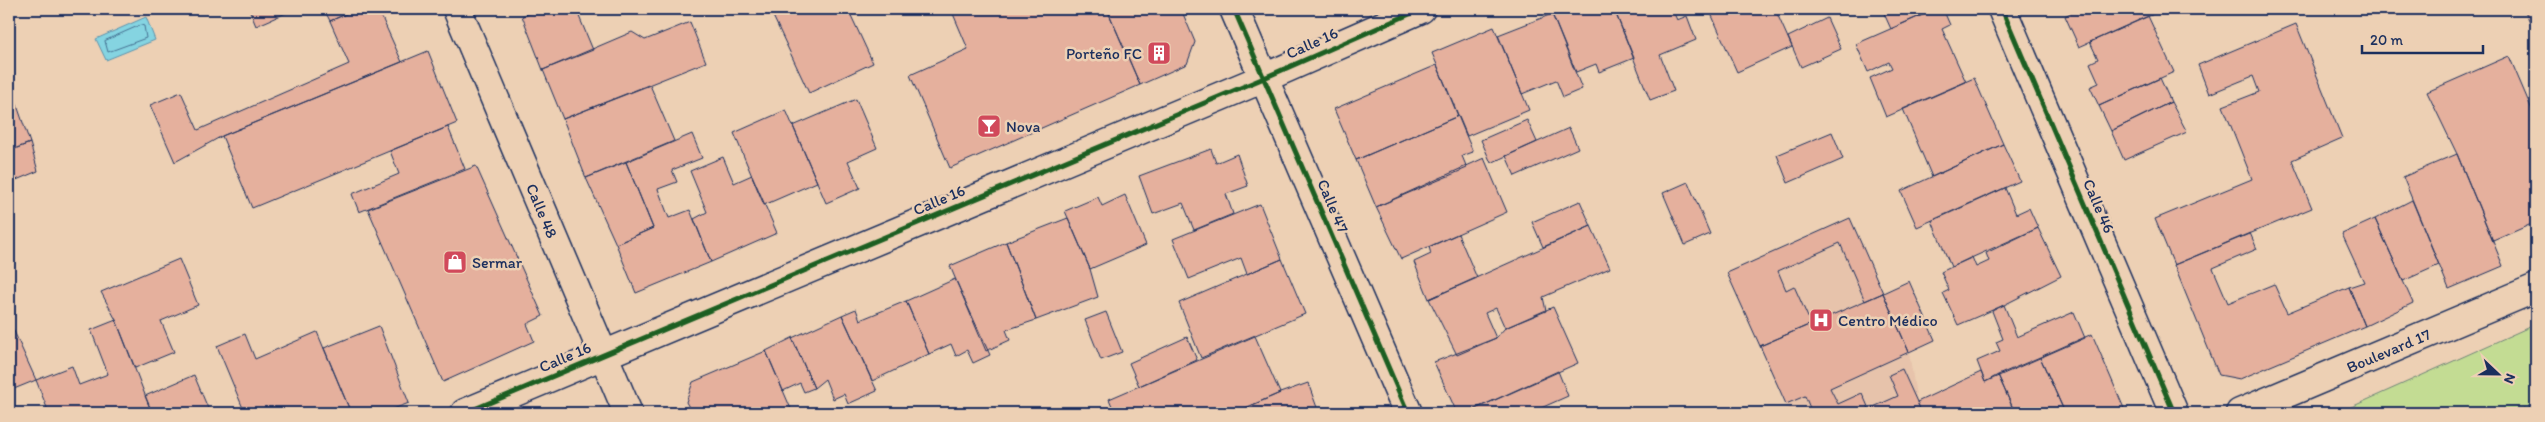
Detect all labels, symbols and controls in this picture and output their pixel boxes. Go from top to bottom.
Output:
scale bar [2362,22,2484,54]
street label: Calle 16 [1283,23,1341,63]
text: 20 m [2370,31,2404,49]
building icon: Porteño FC [1146,40,1172,66]
place label: Porteño FC [1066,44,1142,63]
bar icon: Nova [976,113,1002,139]
place label: Nova [1006,117,1040,136]
street label: Calle 47 [1313,176,1353,236]
street label: Calle 46 [2079,176,2119,236]
street label: Calle 48 [522,181,562,241]
street label: Calle 16 [910,181,968,219]
shop icon: Sermar [442,249,468,275]
place label: Sermar [472,253,523,272]
hospital icon: Centro Médico [1808,307,1834,333]
place label: Centro Médico [1838,311,1938,330]
street label: Boulevard 17 [2343,324,2433,377]
street label: Calle 16 [536,338,594,376]
north arrow [2472,350,2522,400]
text: N [2500,371,2519,386]

